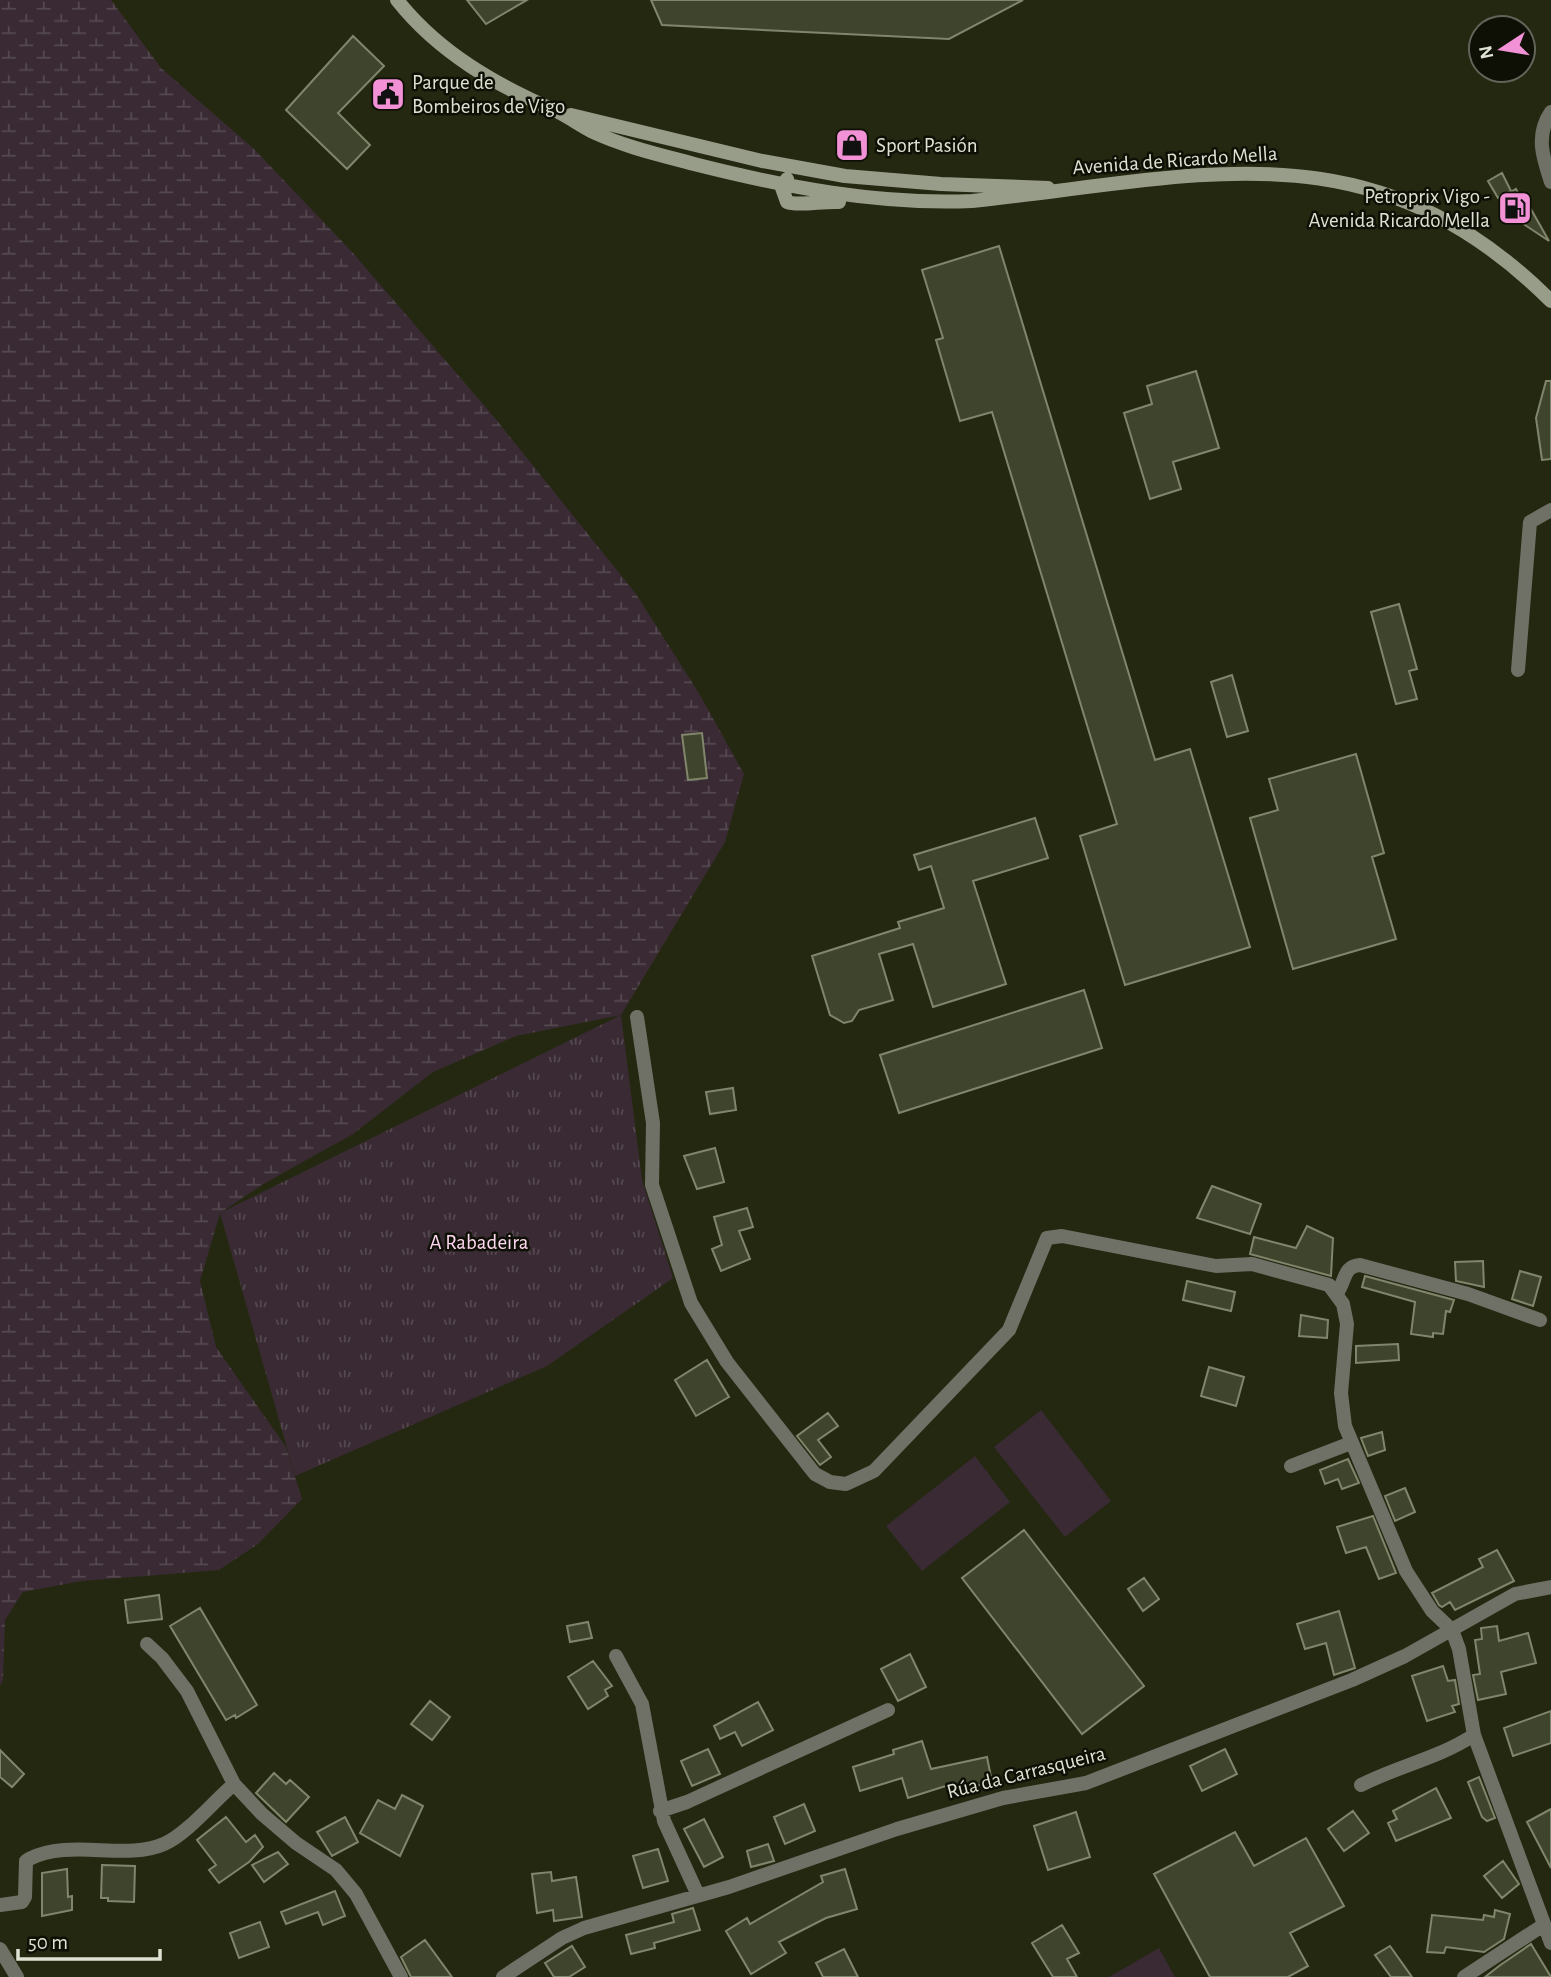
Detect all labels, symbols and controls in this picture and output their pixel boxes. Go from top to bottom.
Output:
north arrow [1467,14,1537,84]
text: N [1476,44,1498,61]
place label: Parque de Bombeiros de Vigo [412,72,565,117]
public building icon: Parque de Bombeiros de Vigo [369,75,407,113]
shop icon: Sport Pasión [833,126,871,164]
place label: Sport Pasión [876,135,978,156]
street label: Avenida de Ricardo Mella [1072,143,1279,178]
place label: Petroprix Vigo - Avenida Ricardo Mella [1309,186,1490,231]
fuel station icon: Petroprix Vigo - Avenida Ricardo Mella [1496,189,1534,227]
park label: A Rabadeira [430,1232,529,1253]
street label: Rúa da Carrasqueira [945,1743,1108,1802]
scale bar [18,1918,159,1962]
text: 50 m [28,1932,68,1953]

